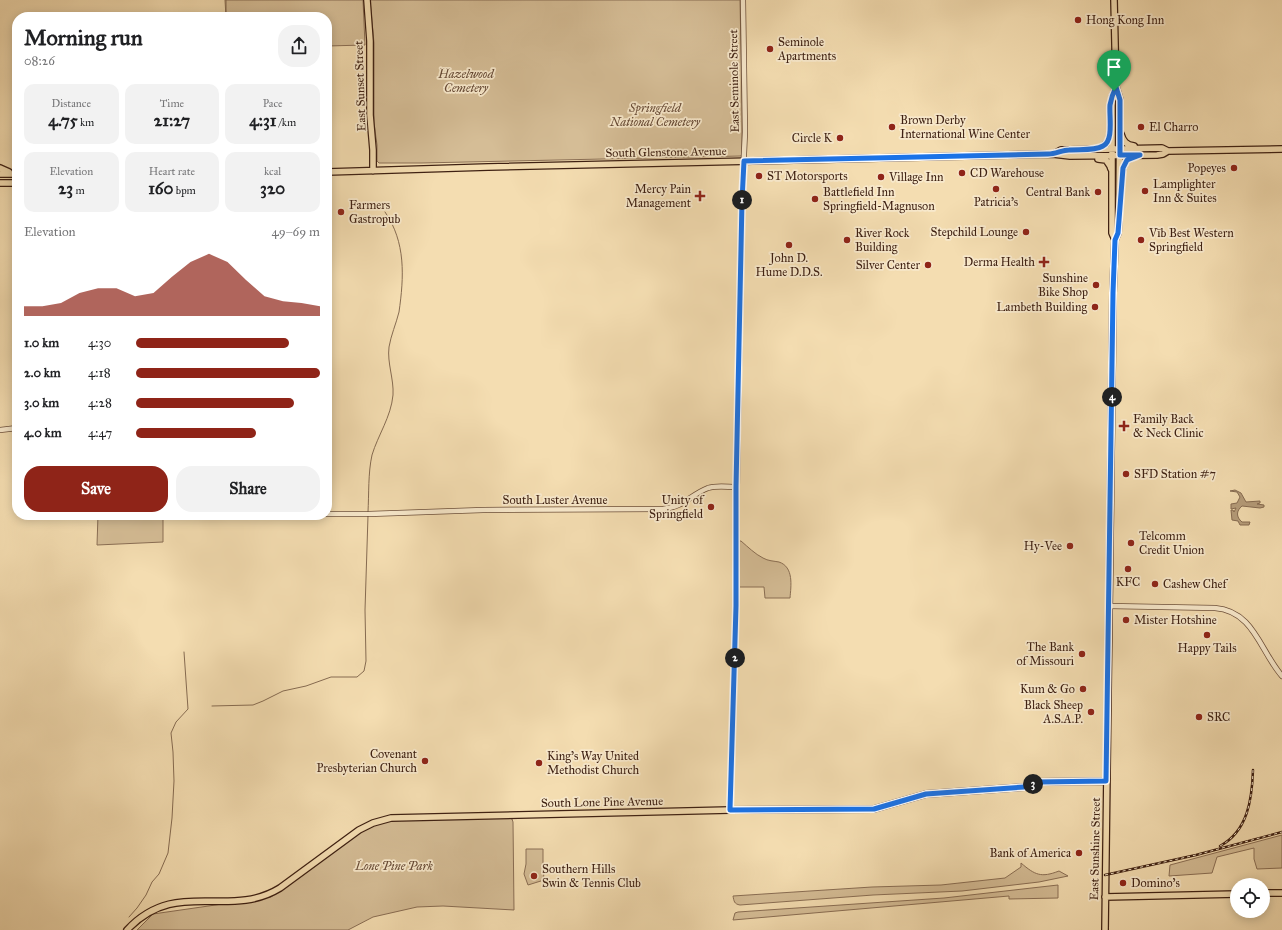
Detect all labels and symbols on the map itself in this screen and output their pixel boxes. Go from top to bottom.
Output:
place label: Hong Kong Inn [1086,13,1165,28]
marker: Hong Kong Inn [1073,15,1083,25]
street label: East Seminole Street [726,28,742,133]
place label: Seminole Apartments [777,35,836,63]
street label: East Sunset Street [351,40,369,132]
marker: Seminole Apartments [765,44,775,54]
pin [1097,50,1131,91]
park label: Hazelwood Cemetery [437,67,494,95]
park label: Springfield National Cemetery [609,101,700,129]
place label: Brown Derby International Wine Center [900,113,1031,141]
place label: El Charro [1149,120,1198,134]
marker: Brown Derby International Wine Center [887,122,897,132]
marker: El Charro [1136,122,1146,132]
place label: Circle K [792,131,832,145]
marker: Circle K [835,133,845,143]
street label: South Glenstone Avenue [605,144,727,160]
place label: Popeyes [1187,161,1226,175]
marker: Popeyes [1229,163,1239,173]
place label: CD Warehouse [970,166,1044,180]
marker: CD Warehouse [957,168,967,178]
place label: ST Motorsports [767,169,848,183]
place label: Village Inn [888,170,944,185]
marker: ST Motorsports [754,171,764,181]
marker: Village Inn [876,172,886,182]
place label: Lamplighter Inn & Suites [1153,177,1217,205]
place label: Mercy Pain Management [626,182,692,211]
marker: Patricia's [991,184,1001,194]
place label: Battlefield Inn Springfield-Magnuson [823,185,935,214]
place label: Central Bank [1026,185,1090,199]
marker: Lamplighter Inn & Suites [1140,186,1150,196]
marker: Central Bank [1093,187,1103,197]
marker: Mercy Pain Management [694,190,706,202]
pin: 1 [732,190,752,210]
marker: Battlefield Inn Springfield-Magnuson [810,194,820,204]
place label: Patricia's [974,195,1018,209]
place label: Farmers Gastropub [349,198,400,226]
marker: Farmers Gastropub [336,207,346,217]
place label: Stepchild Lounge [931,225,1018,240]
place label: River Rock Building [855,226,910,255]
place label: Vīb Best Western Springfield [1148,226,1234,255]
marker: Stepchild Lounge [1021,227,1031,237]
marker: River Rock Building [842,235,852,245]
marker: Vīb Best Western Springfield [1136,235,1146,245]
marker: John D. Hume D.D.S. [784,240,794,250]
place label: John D. Hume D.D.S. [756,251,822,279]
place label: Derma Health [964,255,1035,269]
marker: Derma Health [1038,256,1050,268]
place label: Silver Center [856,258,920,272]
marker: Silver Center [923,260,933,270]
place label: Sunshine Bike Shop [1038,271,1088,299]
marker: Sunshine Bike Shop [1091,280,1101,290]
place label: Lambeth Building [996,300,1087,315]
marker: Lambeth Building [1090,302,1100,312]
pin: 4 [1102,387,1122,407]
place label: Family Back & Neck Clinic [1133,412,1203,440]
marker: Family Back & Neck Clinic [1118,420,1130,432]
place label: SFD Station #7 [1134,467,1216,481]
marker: SFD Station #7 [1121,469,1131,479]
street label: South Luster Avenue [503,493,607,507]
place label: Unity of Springfield [649,493,705,522]
marker: Unity of Springfield [706,502,716,512]
place label: Telcomm Credit Union [1139,529,1205,557]
marker: Telcomm Credit Union [1126,538,1136,548]
place label: Hy-Vee [1024,539,1062,553]
marker: Hy-Vee [1065,541,1075,551]
marker: KFC [1123,564,1133,574]
place label: KFC [1116,575,1140,589]
place label: Cashew Chef [1163,577,1229,591]
marker: Cashew Chef [1150,579,1160,589]
place label: Mister Hotshine [1134,613,1217,627]
marker: Mister Hotshine [1121,615,1131,625]
marker: Happy Tails [1202,630,1212,640]
place label: The Bank of Missouri [1017,640,1075,668]
place label: Happy Tails [1177,641,1237,655]
pin: 2 [725,648,745,668]
marker: The Bank of Missouri [1077,649,1087,659]
place label: Kum & Go [1020,682,1075,696]
marker: Kum & Go [1078,684,1088,694]
place label: Black Sheep A.S.A.P. [1024,698,1083,726]
marker: Black Sheep A.S.A.P. [1086,707,1096,717]
place label: SRC [1207,710,1230,724]
marker: SRC [1194,712,1204,722]
place label: Covenant Presbyterian Church [317,747,418,775]
place label: King's Way United Methodist Church [547,749,639,777]
marker: Covenant Presbyterian Church [420,756,430,766]
marker: King's Way United Methodist Church [534,758,544,768]
pin: 3 [1023,774,1043,794]
street label: South Lone Pine Avenue [541,794,663,810]
street label: East Sunshine Street [1087,797,1103,901]
place label: Bank of America [990,846,1072,860]
marker: Bank of America [1074,848,1084,858]
park label: Lone Pine Park [354,859,433,873]
place label: Southern Hills Swin & Tennis Club [542,862,641,890]
marker: Southern Hills Swin & Tennis Club [529,871,539,881]
place label: Domino's [1131,876,1180,890]
marker: Domino's [1118,878,1128,888]

